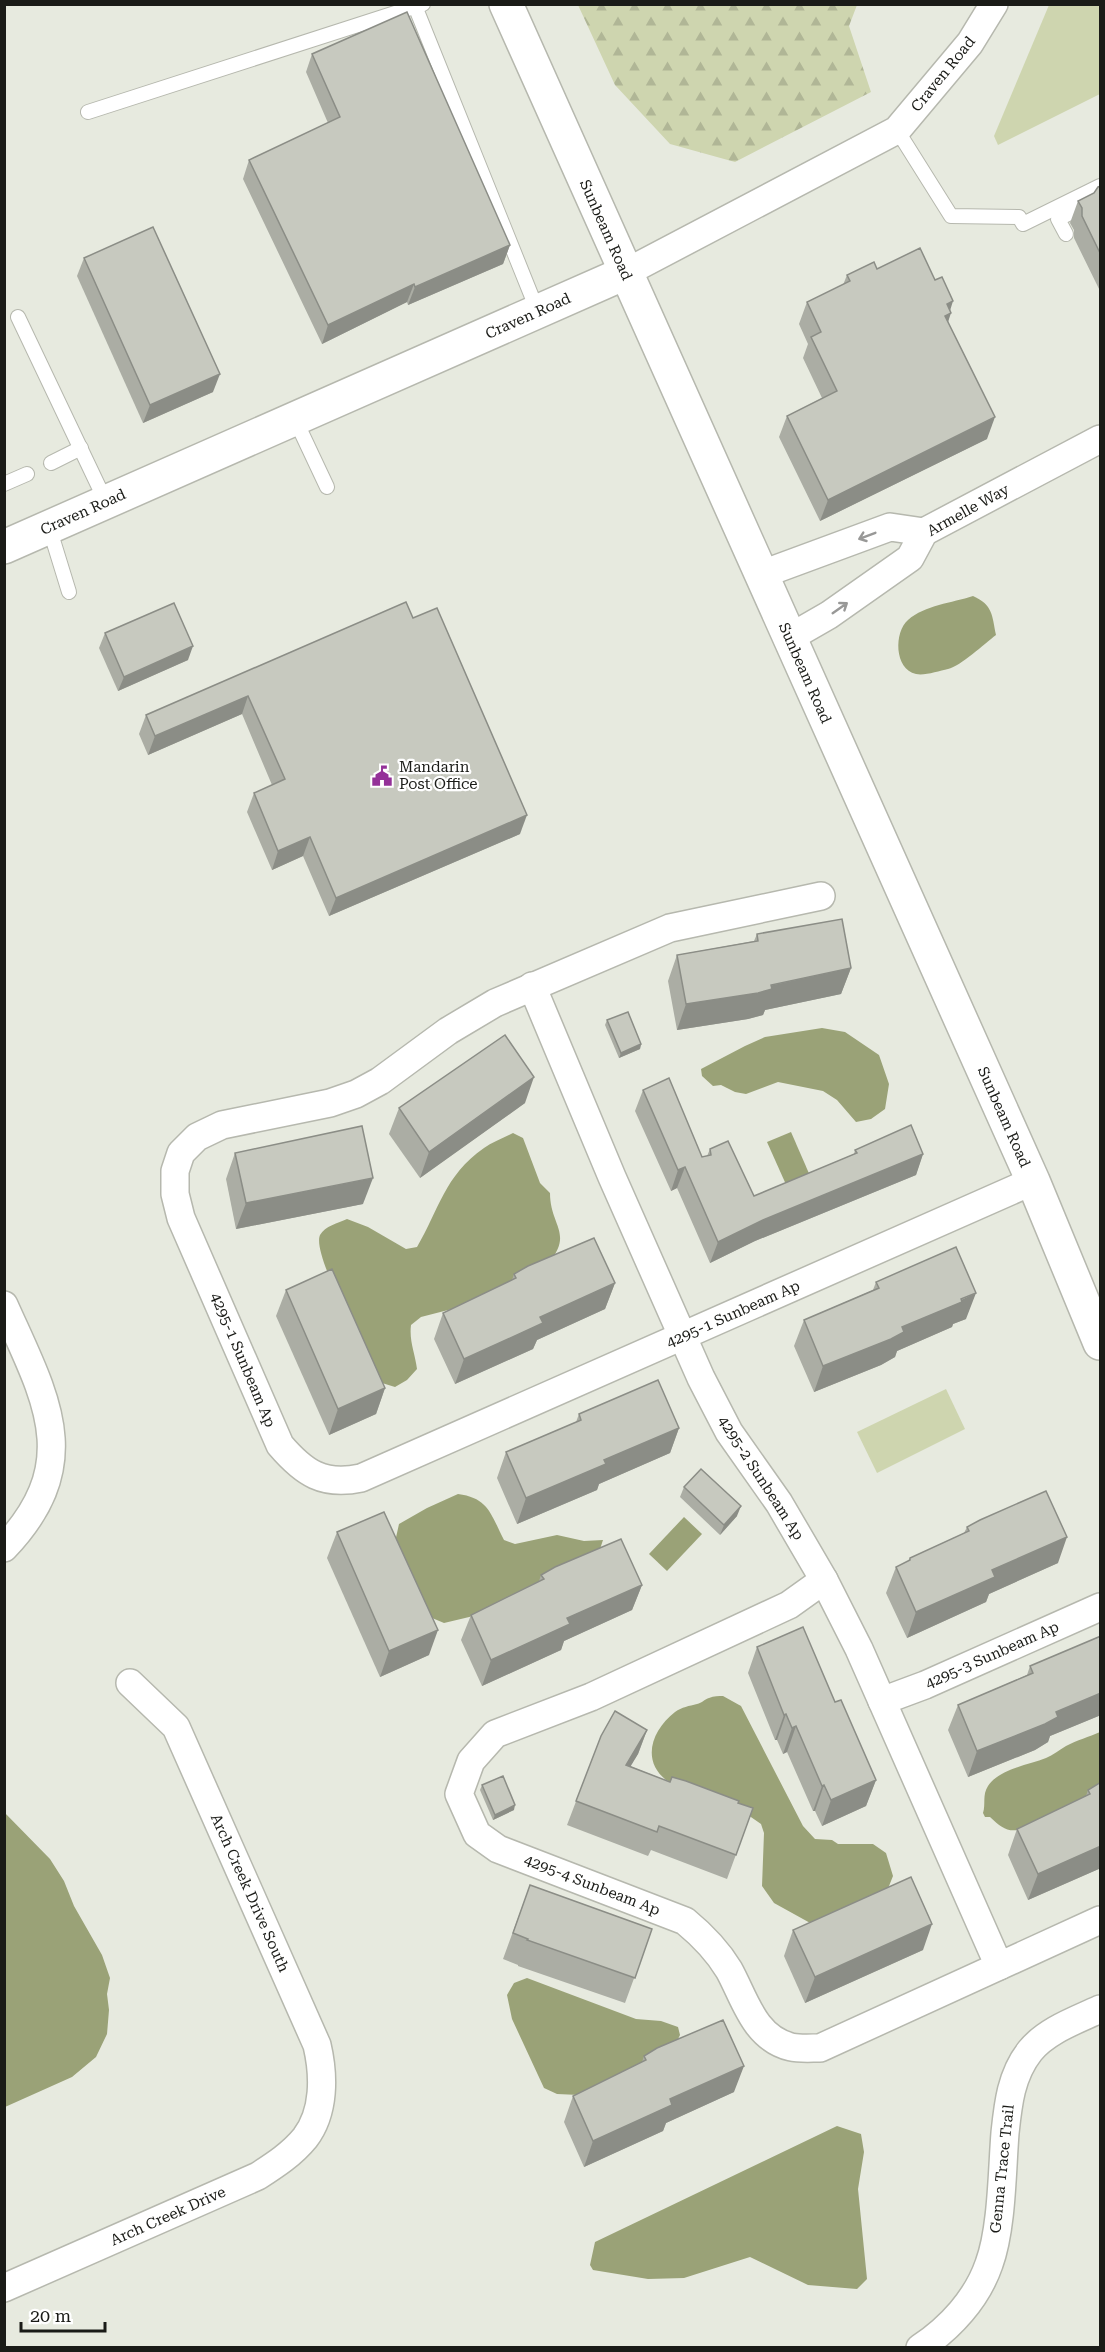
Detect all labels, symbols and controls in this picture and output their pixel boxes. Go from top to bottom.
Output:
street label: Craven Road [907,32,979,115]
street label: Sunbeam Road [576,177,636,284]
street label: Craven Road [483,289,574,343]
street label: Armelle Way [924,480,1012,540]
street label: Craven Road [38,485,129,539]
one-way arrow [858,531,877,542]
one-way arrow [831,602,847,614]
street label: Sunbeam Road [775,620,835,727]
place label: Mandarin Post Office [399,758,478,793]
public building icon: Mandarin Post Office [370,764,394,788]
street label: Sunbeam Road [974,1064,1034,1171]
street label: 4295-1 Sunbeam Ap [663,1276,803,1352]
street label: 4295-1 Sunbeam Ap [207,1290,280,1430]
street label: 4295-2 Sunbeam Ap [714,1413,808,1544]
street label: 4295-3 Sunbeam Ap [922,1617,1062,1693]
street label: Arch Creek Drive South [207,1811,293,1975]
street label: 4295-4 Sunbeam Ap [521,1851,663,1919]
street label: Genna Trace Trail [986,2103,1018,2234]
street label: Arch Creek Drive [108,2183,228,2249]
scale bar [21,2295,105,2333]
text: 20 m [30,2305,71,2326]

